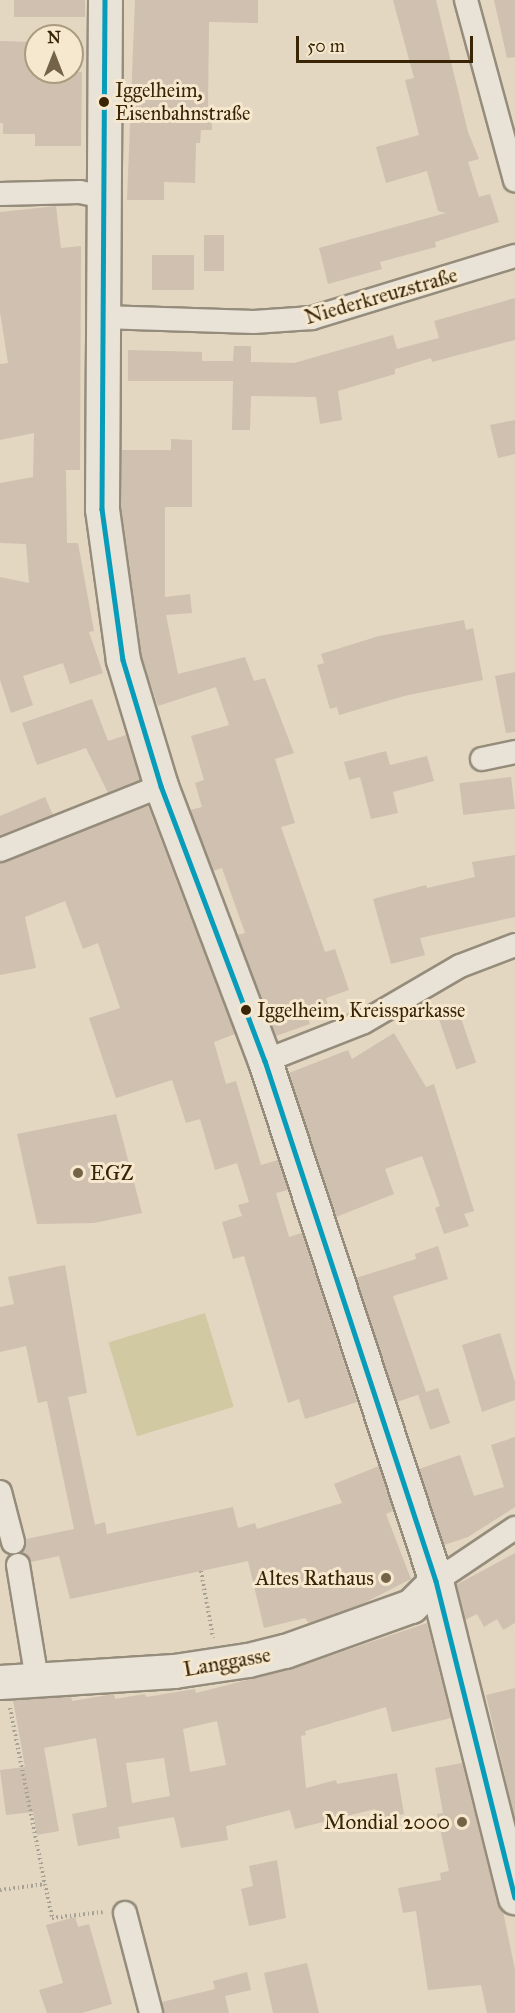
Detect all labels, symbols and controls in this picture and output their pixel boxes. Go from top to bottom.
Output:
north arrow [24,24,84,84]
scale bar [299,24,476,62]
text: N [47,28,61,47]
text: 50 m [307,35,345,57]
place label: Iggelheim, Eisenbahnstraße [115,78,250,125]
marker: Iggelheim, Eisenbahnstraße [98,96,110,108]
street label: Niederkreuzstraße [302,262,460,330]
place label: Iggelheim, Kreissparkasse [257,998,465,1022]
marker: Iggelheim, Kreissparkasse [240,1004,252,1016]
place label: EGZ [90,1160,133,1186]
marker: EGZ [71,1166,85,1180]
place label: Altes Rathaus [255,1565,374,1591]
marker: Altes Rathaus [379,1571,393,1585]
street label: Langgasse [181,1642,273,1682]
place label: Mondial 2000 [324,1809,450,1835]
marker: Mondial 2000 [455,1815,469,1829]

